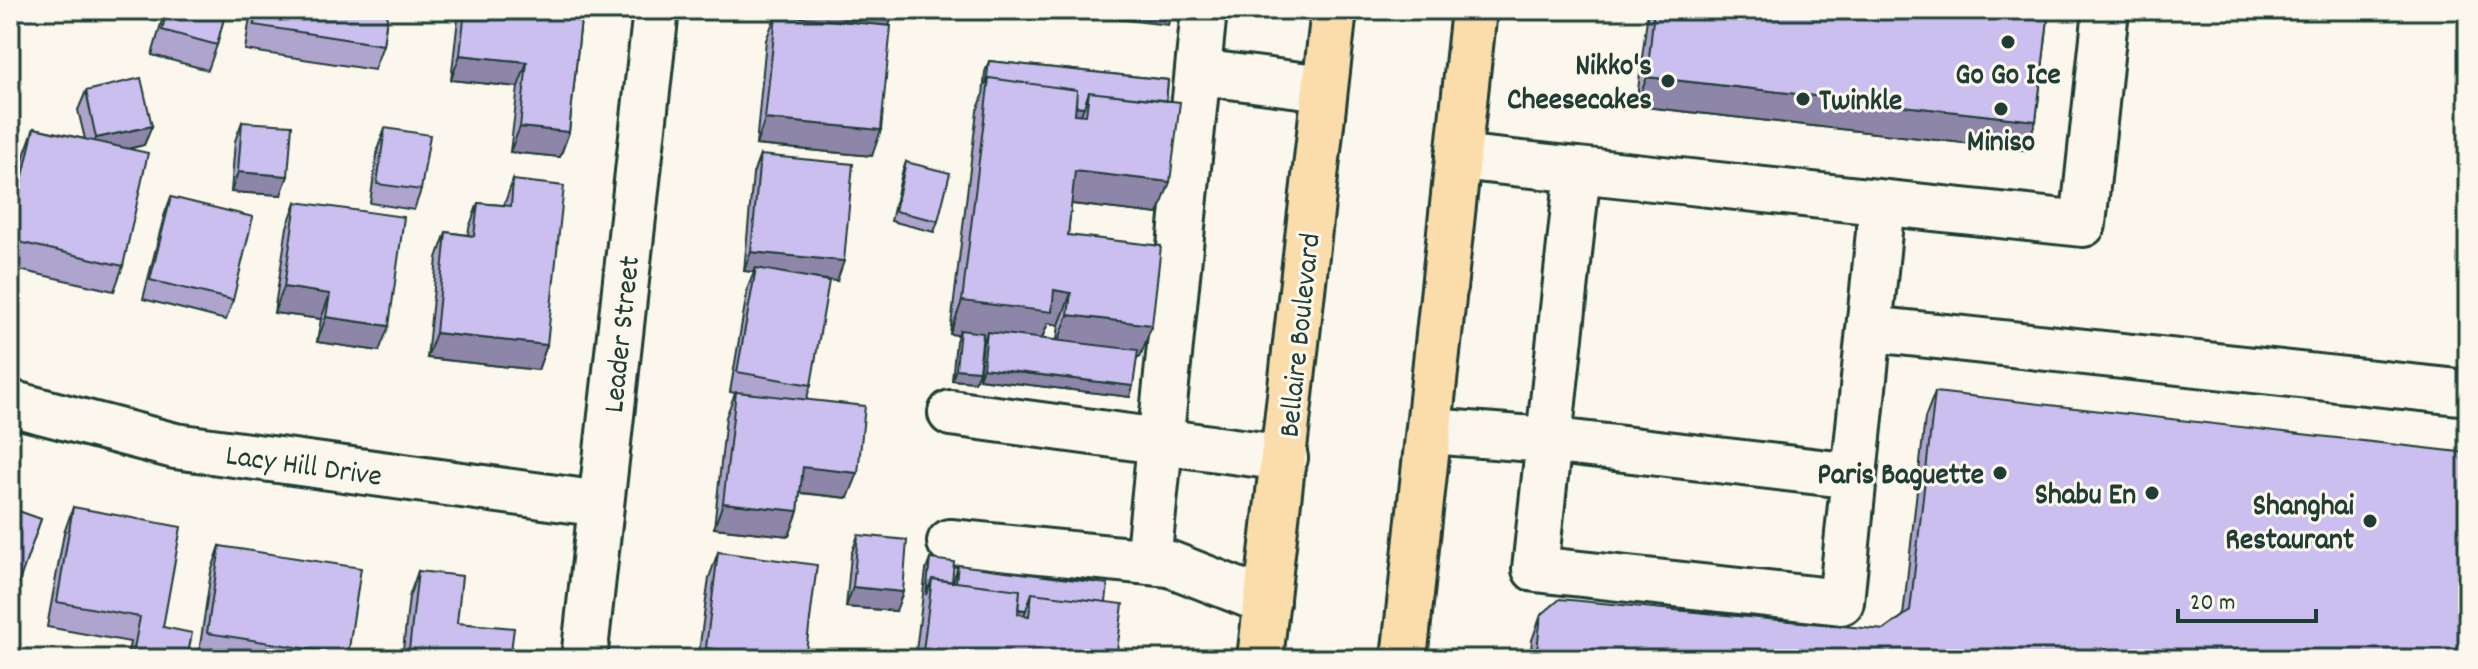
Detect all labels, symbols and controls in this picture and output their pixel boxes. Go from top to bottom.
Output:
marker: Go Go Ice [1999,33,2017,51]
place label: Nikko's Cheesecakes [1507,47,1652,124]
place label: Go Go Ice [1955,56,2061,99]
marker: Nikko's Cheesecakes [1659,72,1677,90]
place label: Twinkle [1819,82,1902,125]
marker: Twinkle [1794,90,1812,108]
marker: Miniso [1992,100,2010,118]
place label: Miniso [1967,123,2035,166]
street label: Bellaire Boulevard [1270,231,1335,440]
street label: Leader Street [595,254,654,415]
street label: Lacy Hill Drive [223,436,384,501]
place label: Paris Baguette [1817,456,1984,499]
marker: Paris Baguette [1991,464,2009,482]
place label: Shabu En [2035,476,2136,519]
marker: Shabu En [2143,484,2161,502]
place label: Shanghai Restaurant [2225,487,2355,564]
marker: Shanghai Restaurant [2361,512,2379,530]
scale bar [2178,573,2316,623]
text: 20 m [2190,587,2236,621]

